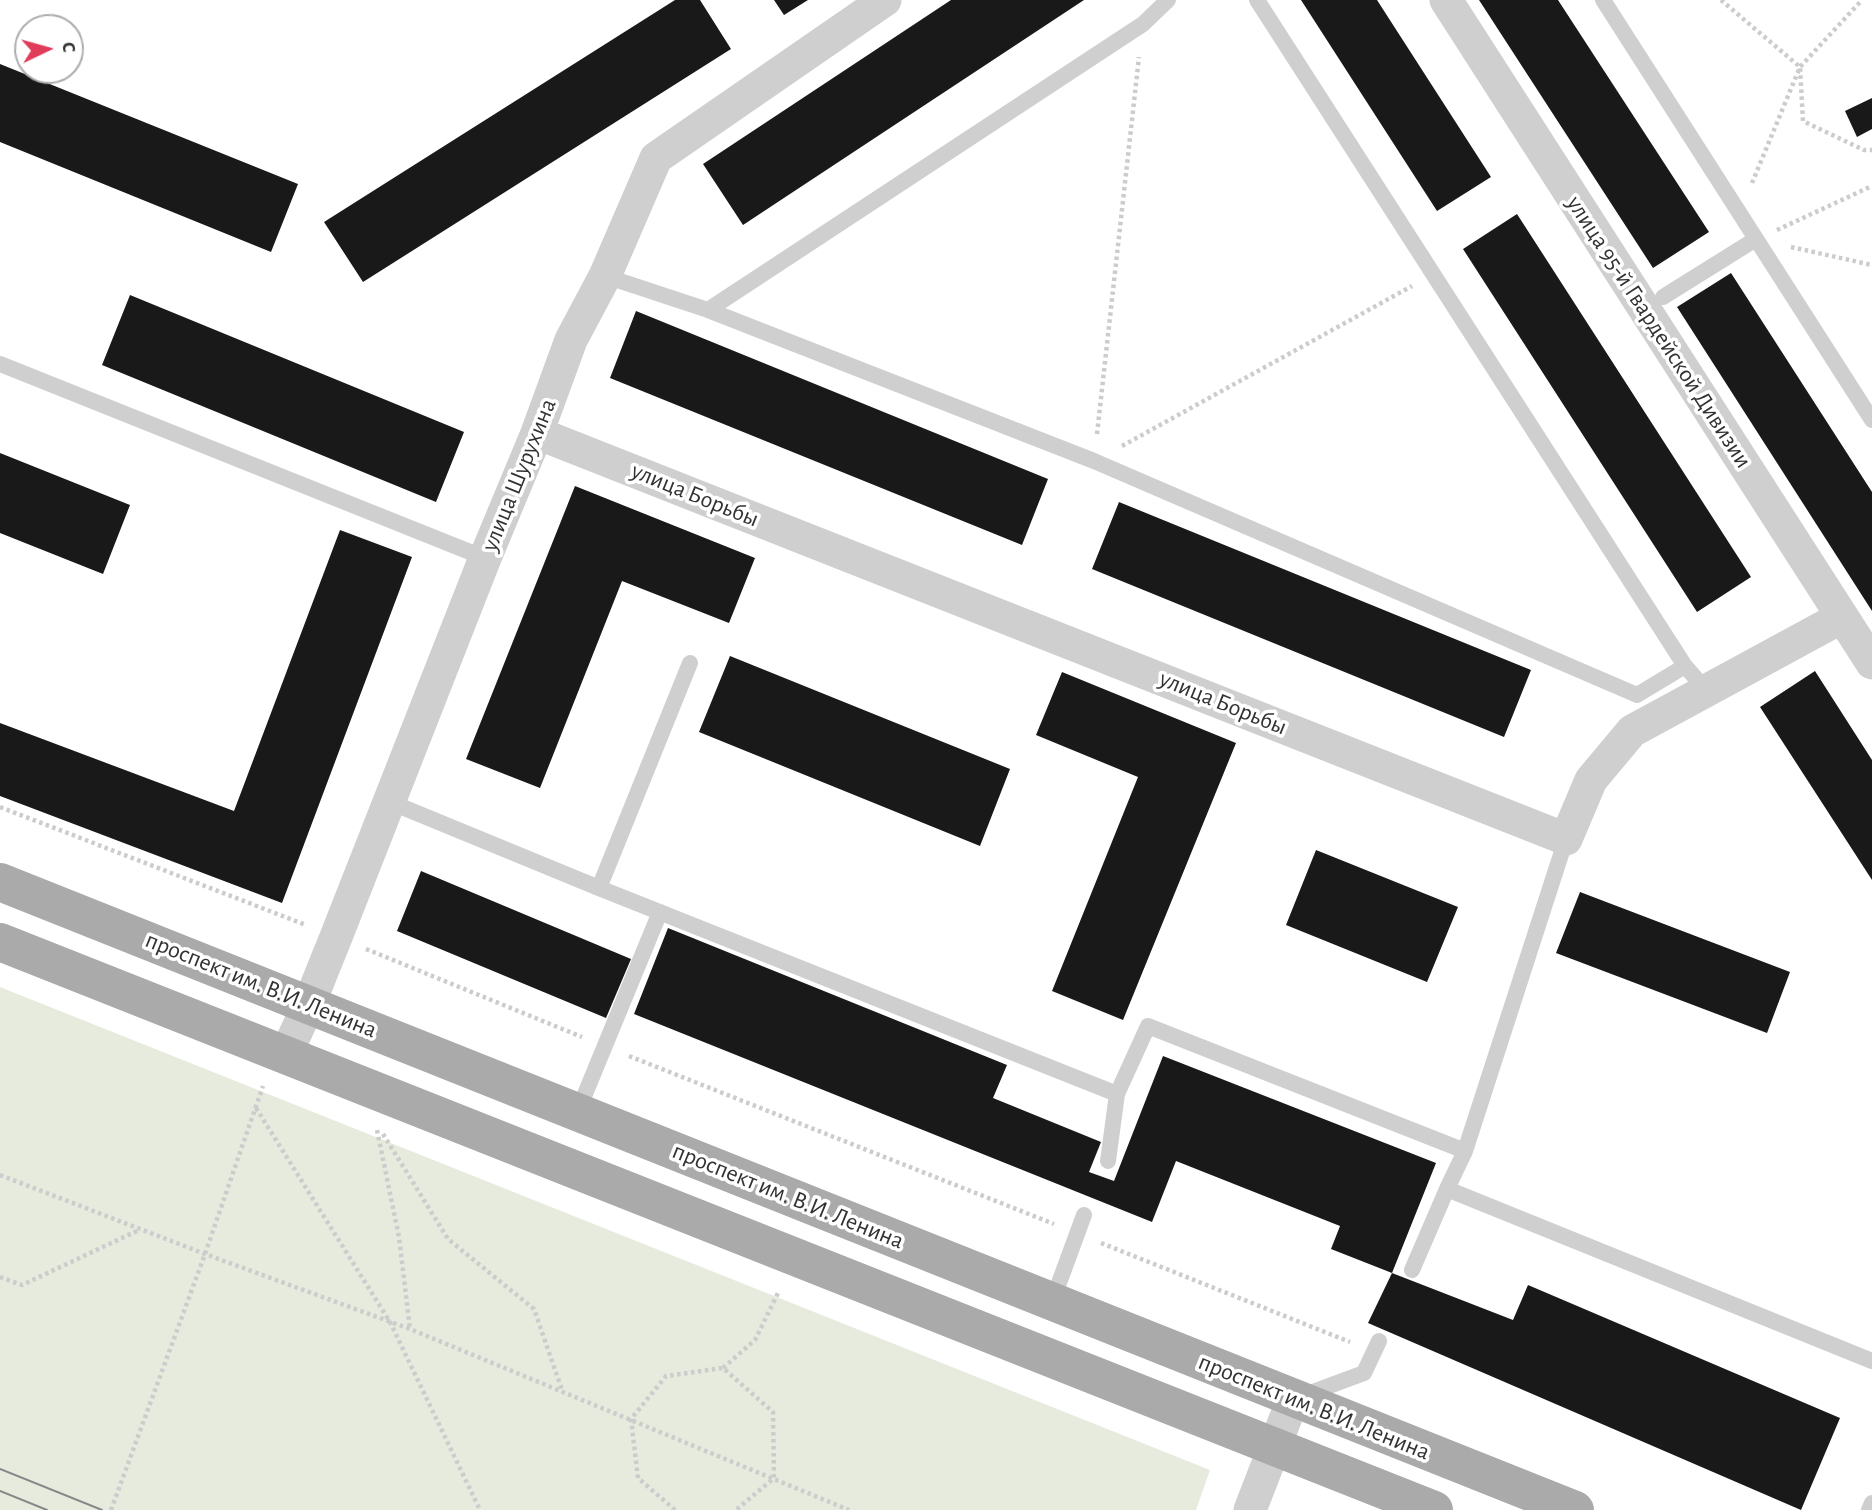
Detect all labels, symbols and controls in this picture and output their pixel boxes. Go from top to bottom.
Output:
north arrow [14,14,84,84]
text: С [59,41,78,53]
street label: улица 95-й Гвардейской Дивизии [1560,191,1758,473]
street label: улица Шурухина [475,395,563,555]
street label: улица Борьбы [627,456,763,534]
street label: улица Борьбы [1155,664,1291,742]
street label: проспект им. В.И. Ленина [141,925,381,1045]
street label: проспект им. В.И. Ленина [668,1136,908,1256]
street label: проспект им. В.И. Ленина [1194,1347,1434,1467]

